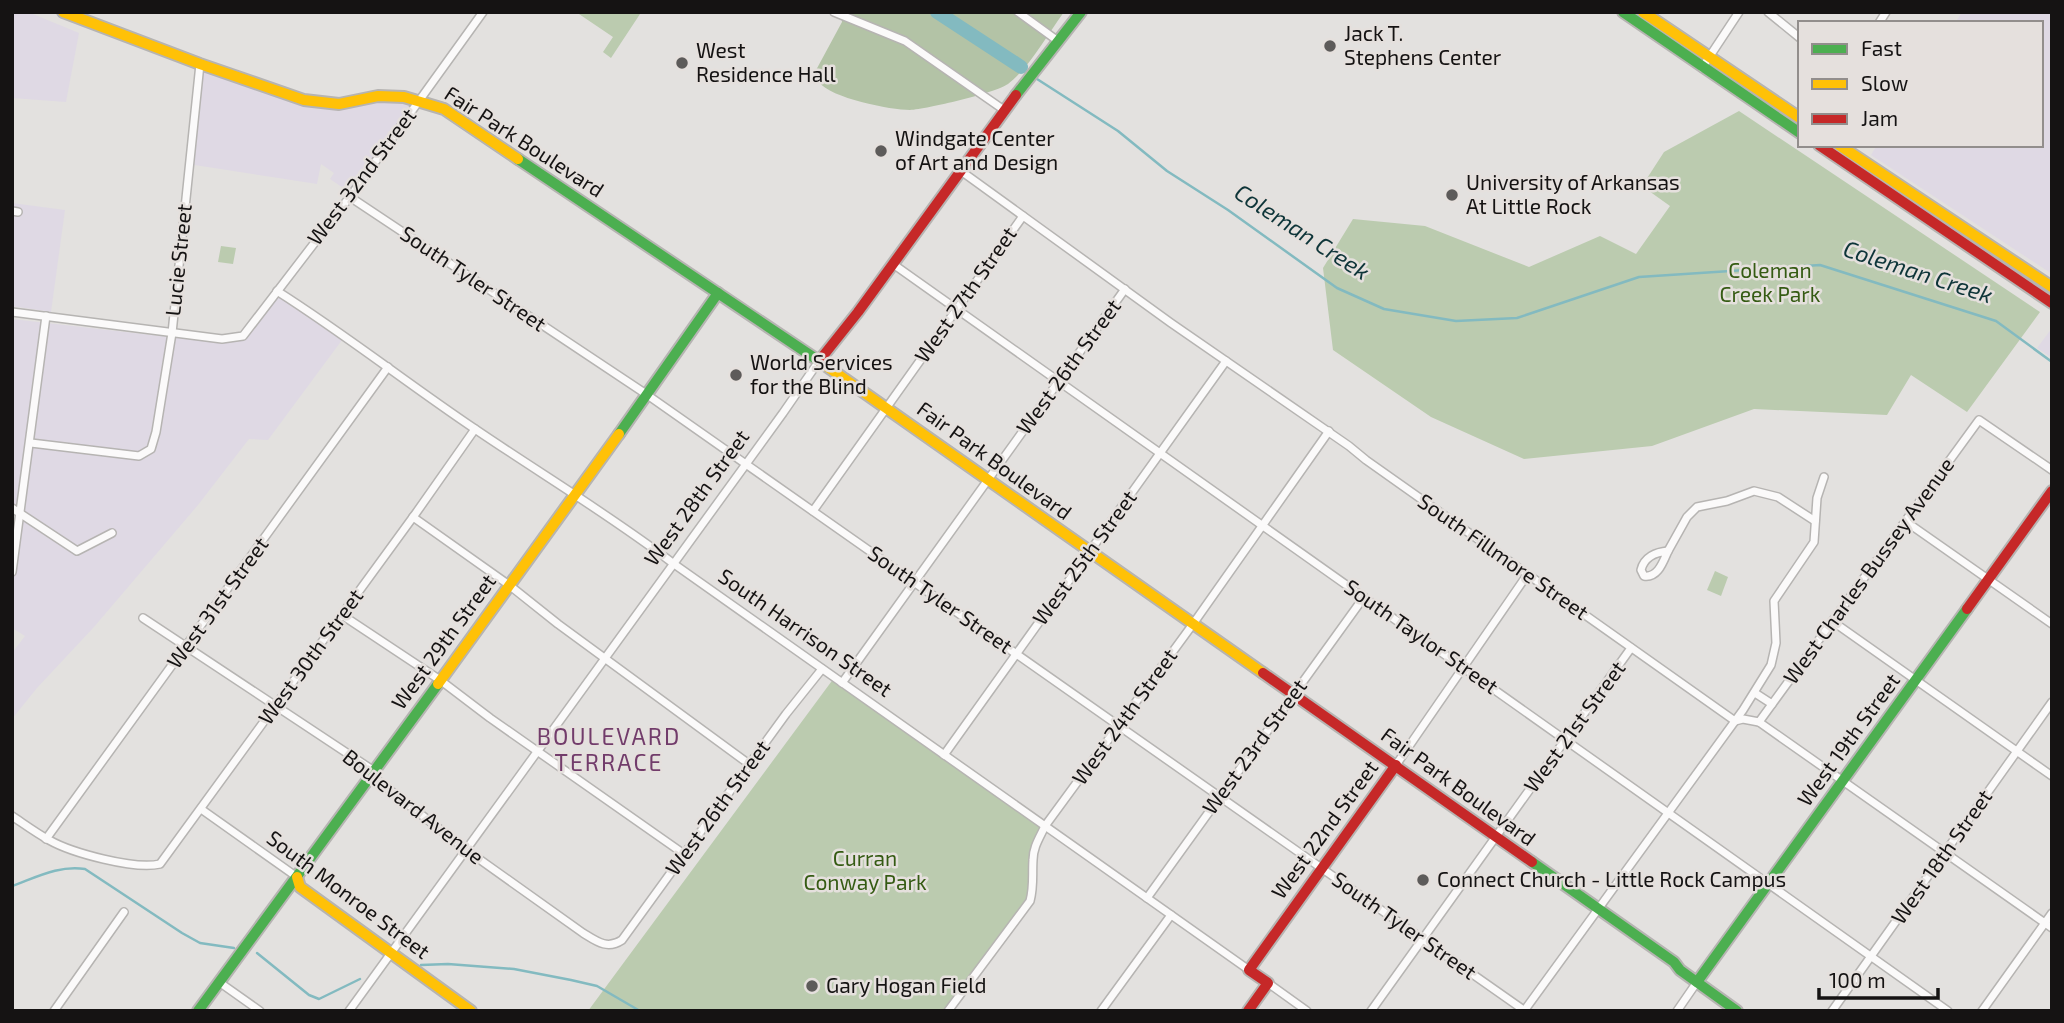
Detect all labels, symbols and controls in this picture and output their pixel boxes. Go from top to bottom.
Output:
place label: Jack T. Stephens Center [1344,20,1502,69]
legend [1798,21,2043,147]
text: Fast [1861,35,1902,60]
place label: West Residence Hall [696,37,836,86]
marker: Jack T. Stephens Center [1322,38,1338,54]
marker: West Residence Hall [674,55,690,71]
text: Slow [1861,70,1908,95]
street label: Fair Park Boulevard [441,80,609,202]
street label: West 32nd Street [301,103,420,249]
text: Jam [1861,105,1898,130]
place label: Windgate Center of Art and Design [895,125,1058,174]
marker: Windgate Center of Art and Design [873,143,889,159]
place label: University of Arkansas At Little Rock [1466,169,1680,218]
water label: Coleman Creek [1230,177,1375,285]
marker: University of Arkansas At Little Rock [1444,187,1460,203]
street label: Lucie Street [159,203,196,317]
street label: South Tyler Street [396,220,551,336]
street label: West 27th Street [909,221,1021,367]
water label: Coleman Creek [1840,234,1996,308]
park label: Coleman Creek Park [1720,257,1821,306]
street label: West 26th Street [1010,294,1125,439]
place label: World Services for the Blind [750,349,893,398]
marker: World Services for the Blind [728,367,744,383]
street label: Fair Park Boulevard [913,395,1077,524]
street label: West 28th Street [638,424,753,570]
street label: West Charles Bussey Avenue [1777,452,1958,688]
street label: West 25th Street [1027,485,1141,629]
street label: South Fillmore Street [1414,487,1594,624]
street label: West 31st Street [161,532,273,673]
street label: South Tyler Street [864,540,1018,658]
street label: South Harrison Street [714,562,897,701]
street label: West 29th Street [385,569,500,714]
street label: South Taylor Street [1340,573,1504,698]
street label: West 30th Street [252,583,367,729]
street label: West 24th Street [1066,643,1182,789]
street label: West 21st Street [1518,656,1630,797]
street label: West 19th Street [1791,668,1904,810]
street label: West 23rd Street [1196,674,1311,819]
street label: Fair Park Boulevard [1377,721,1541,850]
district label: BOULEVARD TERRACE [537,722,681,776]
street label: West 26th Street [659,735,774,880]
street label: Boulevard Avenue [339,743,489,869]
street label: West 22nd Street [1265,755,1382,903]
street label: West 18th Street [1885,784,1996,928]
street label: South Monroe Street [263,824,435,963]
park label: Curran Conway Park [803,845,927,894]
street label: South Tyler Street [1328,866,1482,984]
place label: Connect Church - Little Rock Campus [1437,866,1786,891]
marker: Connect Church - Little Rock Campus [1415,872,1431,888]
scale bar [1819,956,1938,1000]
text: 100 m [1829,967,1886,992]
place label: Gary Hogan Field [826,972,987,997]
marker: Gary Hogan Field [804,978,820,994]

